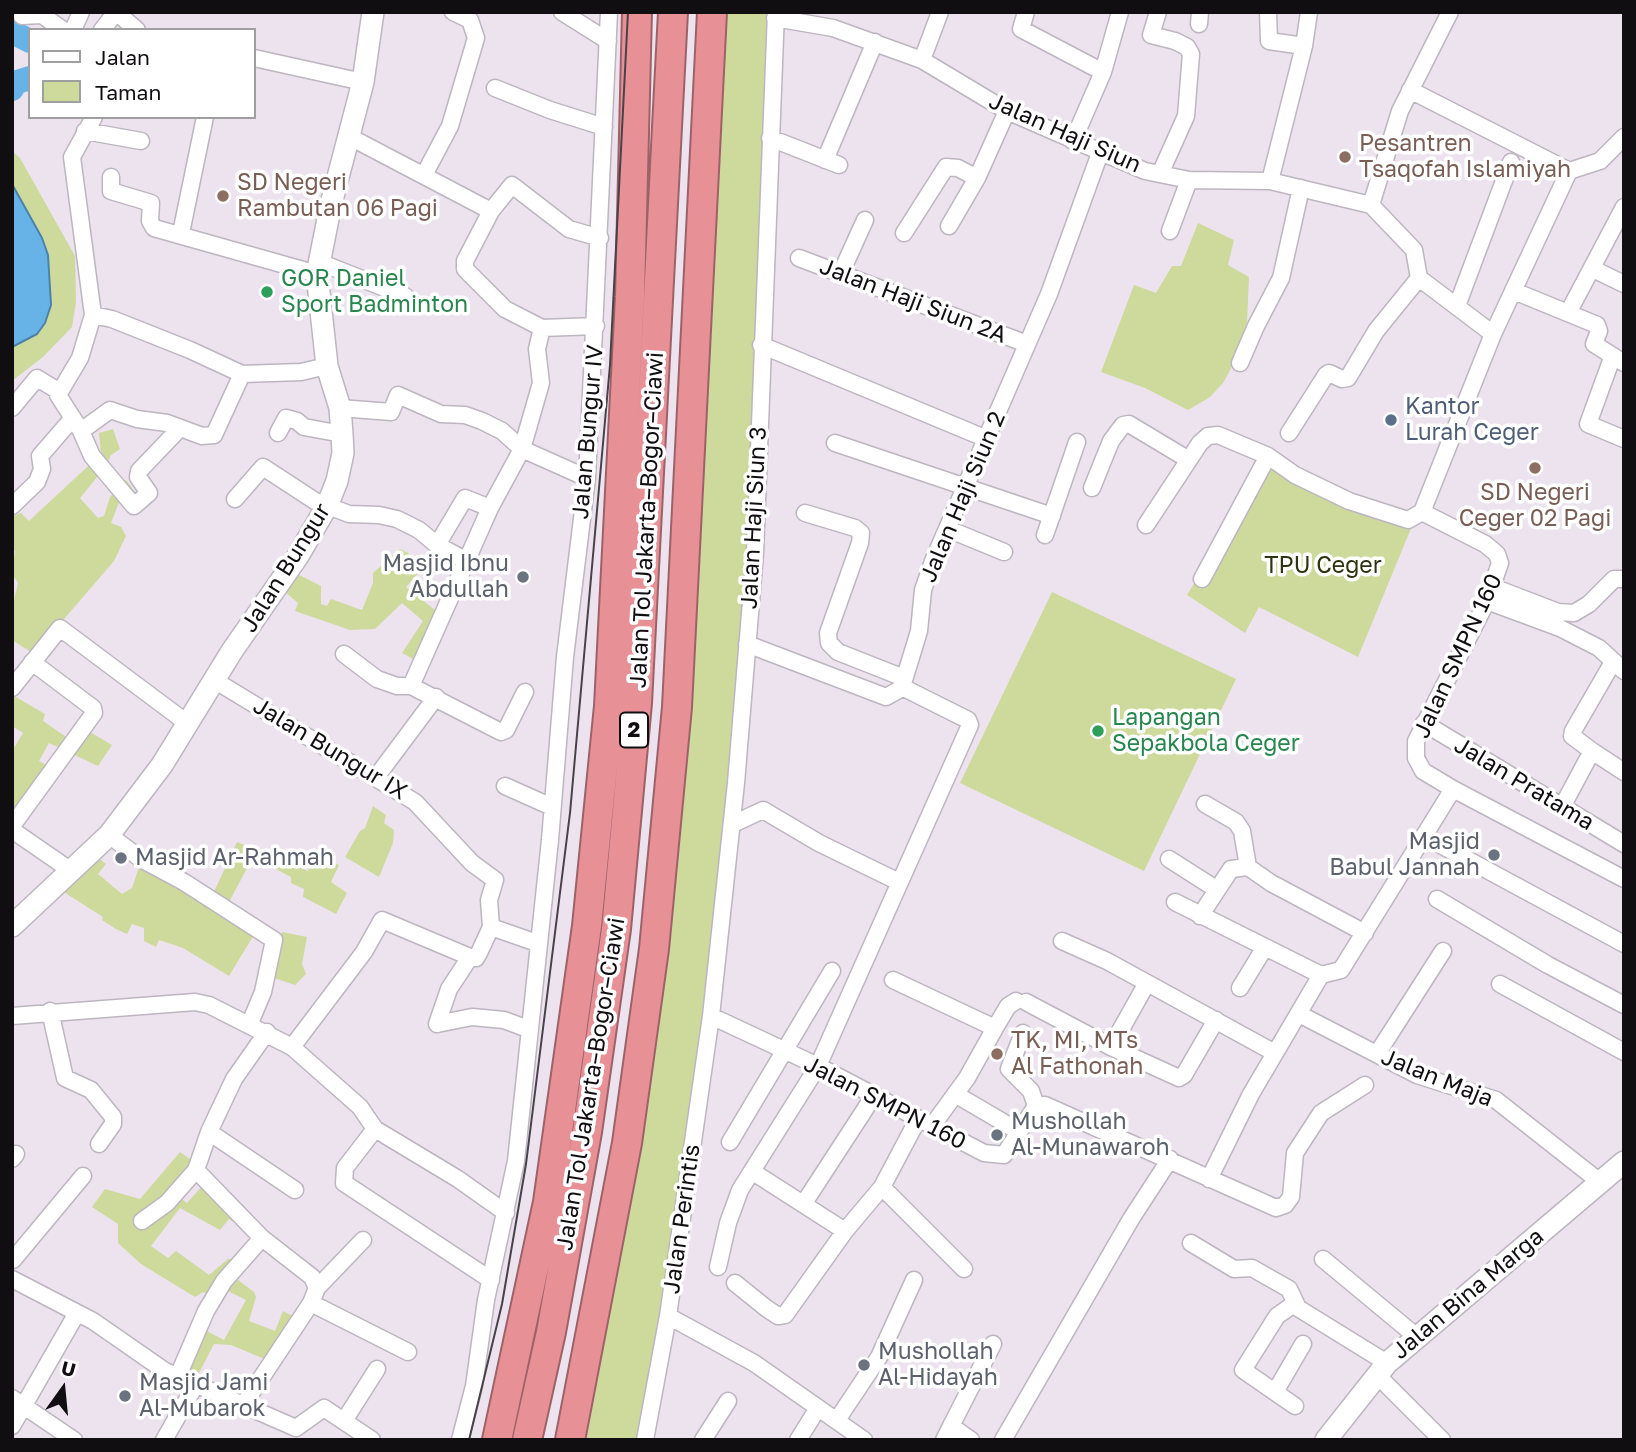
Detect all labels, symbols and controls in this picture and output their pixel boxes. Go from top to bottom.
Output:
legend [28,28,256,119]
text: Jalan [95,44,150,70]
text: Taman [95,79,161,105]
street label: Jalan Haji Siun [985,87,1145,179]
place label: Pesantren Tsaqofah Islamiyah [1359,130,1571,184]
marker: Pesantren Tsaqofah Islamiyah [1337,149,1353,165]
place label: SD Negeri Rambutan 06 Pagi [237,169,438,223]
marker: SD Negeri Rambutan 06 Pagi [215,188,231,204]
street label: Jalan Haji Siun 2A [816,253,1010,349]
place label: GOR Daniel Sport Badminton [281,265,468,319]
marker: GOR Daniel Sport Badminton [259,284,275,300]
street label: Jalan Bungur IV [567,344,609,520]
street label: Jalan Tol Jakarta–Bogor–Ciawi [624,351,670,689]
place label: Kantor Lurah Ceger [1405,393,1539,447]
street label: Jalan Haji Siun 2 [915,408,1011,586]
marker: Kantor Lurah Ceger [1383,412,1399,428]
street label: Jalan Haji Siun 3 [735,426,773,610]
marker: SD Negeri Ceger 02 Pagi [1527,460,1543,476]
place label: SD Negeri Ceger 02 Pagi [1459,479,1611,533]
street label: Jalan Bungur [235,499,337,637]
place label: Masjid Ibnu Abdullah [382,550,509,604]
park label: TPU Ceger [1264,552,1382,580]
marker: Masjid Ibnu Abdullah [515,569,531,585]
street label: Jalan SMPN 160 [1408,569,1508,743]
street label: Jalan Bungur IX [248,692,412,806]
place label: Lapangan Sepakbola Ceger [1112,704,1300,758]
road number: 2 [620,712,648,748]
marker: Lapangan Sepakbola Ceger [1090,723,1106,739]
street label: Jalan Pratama [1449,731,1599,837]
place label: Masjid Babul Jannah [1329,828,1480,882]
place label: Masjid Ar-Rahmah [135,844,334,872]
marker: Masjid Babul Jannah [1486,847,1502,863]
marker: Masjid Ar-Rahmah [113,850,129,866]
street label: Jalan Tol Jakarta–Bogor–Ciawi [551,916,631,1252]
place label: TK, MI, MTs Al Fathonah [1011,1027,1143,1081]
street label: Jalan Maja [1377,1043,1497,1113]
marker: TK, MI, MTs Al Fathonah [989,1046,1005,1062]
street label: Jalan SMPN 160 [799,1050,971,1156]
place label: Mushollah Al-Munawaroh [1011,1108,1170,1162]
marker: Mushollah Al-Munawaroh [989,1127,1005,1143]
street label: Jalan Perintis [658,1142,706,1296]
street label: Jalan Bina Marga [1387,1223,1549,1365]
place label: Mushollah Al-Hidayah [878,1338,998,1392]
north arrow [28,1354,98,1424]
text: U [59,1355,78,1381]
marker: Mushollah Al-Hidayah [856,1357,872,1373]
place label: Masjid Jami Al-Mubarok [139,1369,268,1423]
marker: Masjid Jami Al-Mubarok [117,1388,133,1404]

